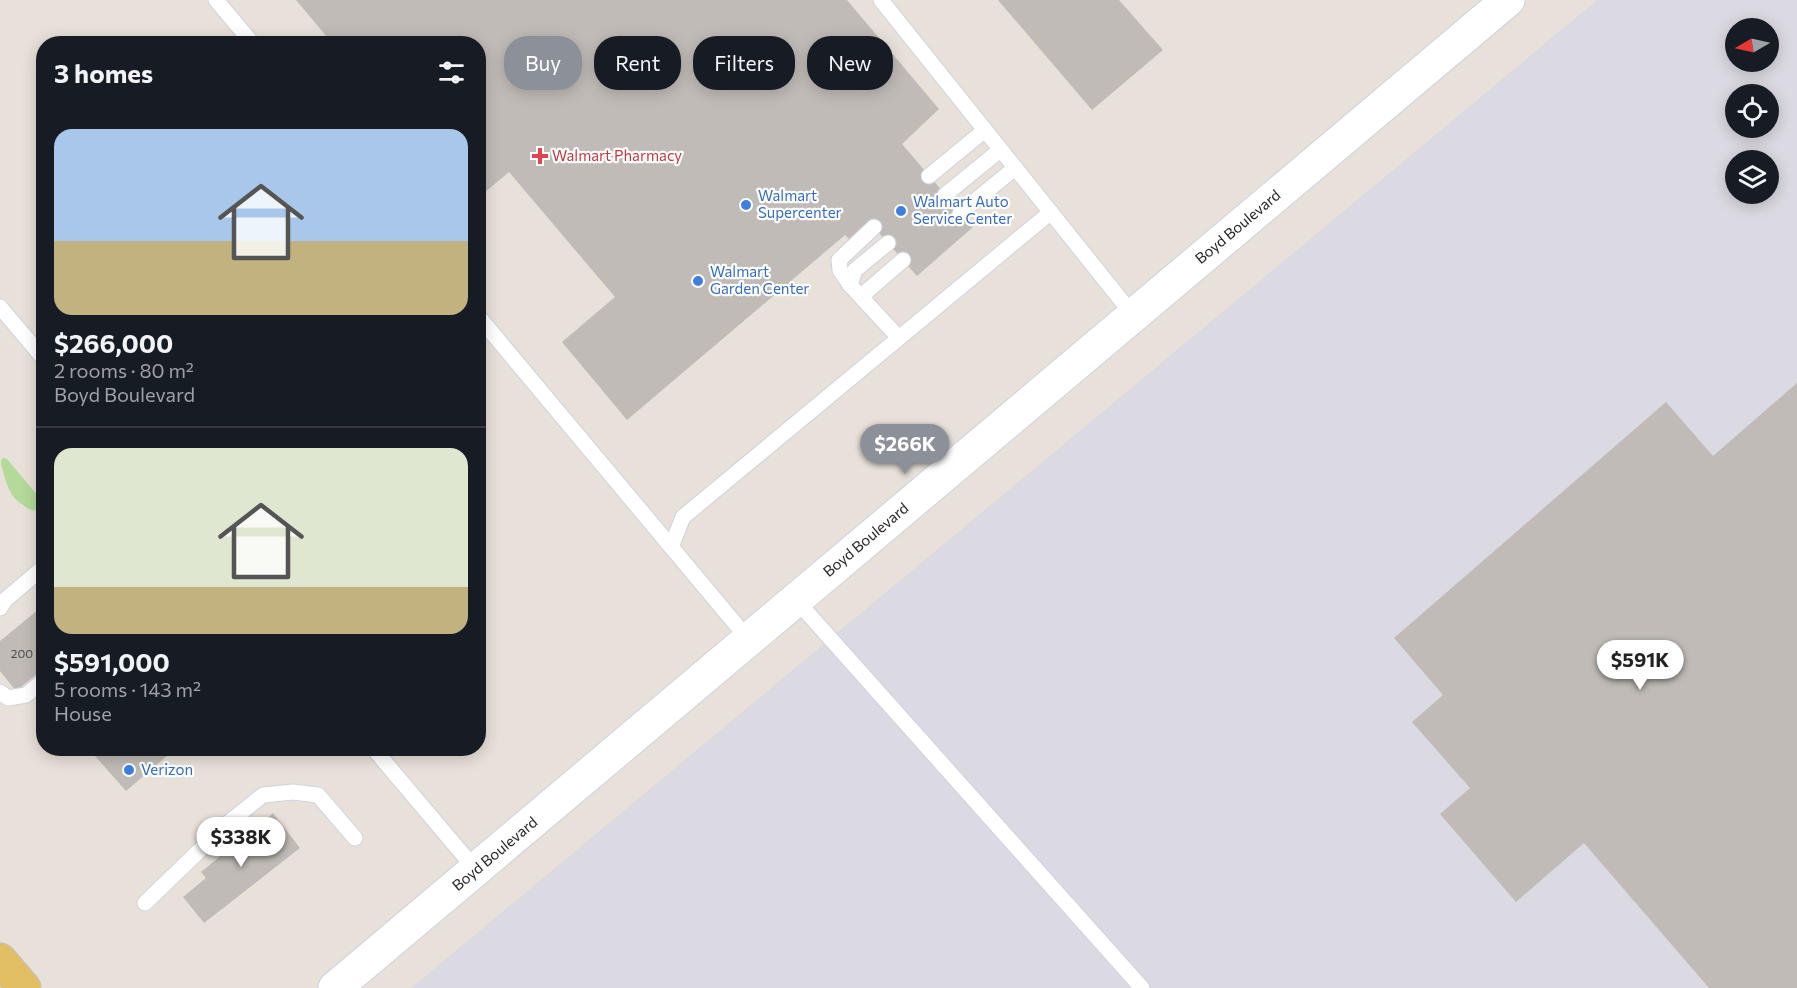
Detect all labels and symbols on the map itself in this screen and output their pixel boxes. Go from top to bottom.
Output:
north arrow [1725,18,1779,72]
place label: Walmart Pharmacy [552,146,682,164]
marker: Walmart Pharmacy [533,149,547,163]
street label: Boyd Boulevard [1191,185,1284,267]
place label: Walmart Supercenter [758,186,842,221]
place label: Walmart Auto Service Center [913,192,1012,227]
marker: Walmart Supercenter [739,198,753,212]
marker: Walmart Auto Service Center [894,204,908,218]
place label: Walmart Garden Center [710,262,809,297]
marker: Walmart Garden Center [691,274,705,288]
pin: $266K [863,424,947,475]
street label: Boyd Boulevard [819,498,912,580]
pin: $591K [1598,640,1682,691]
house number: 200 [11,646,33,660]
place label: Verizon [141,760,193,778]
marker: Verizon [122,763,136,777]
street label: Boyd Boulevard [448,812,541,894]
pin: $338K [199,817,283,868]

